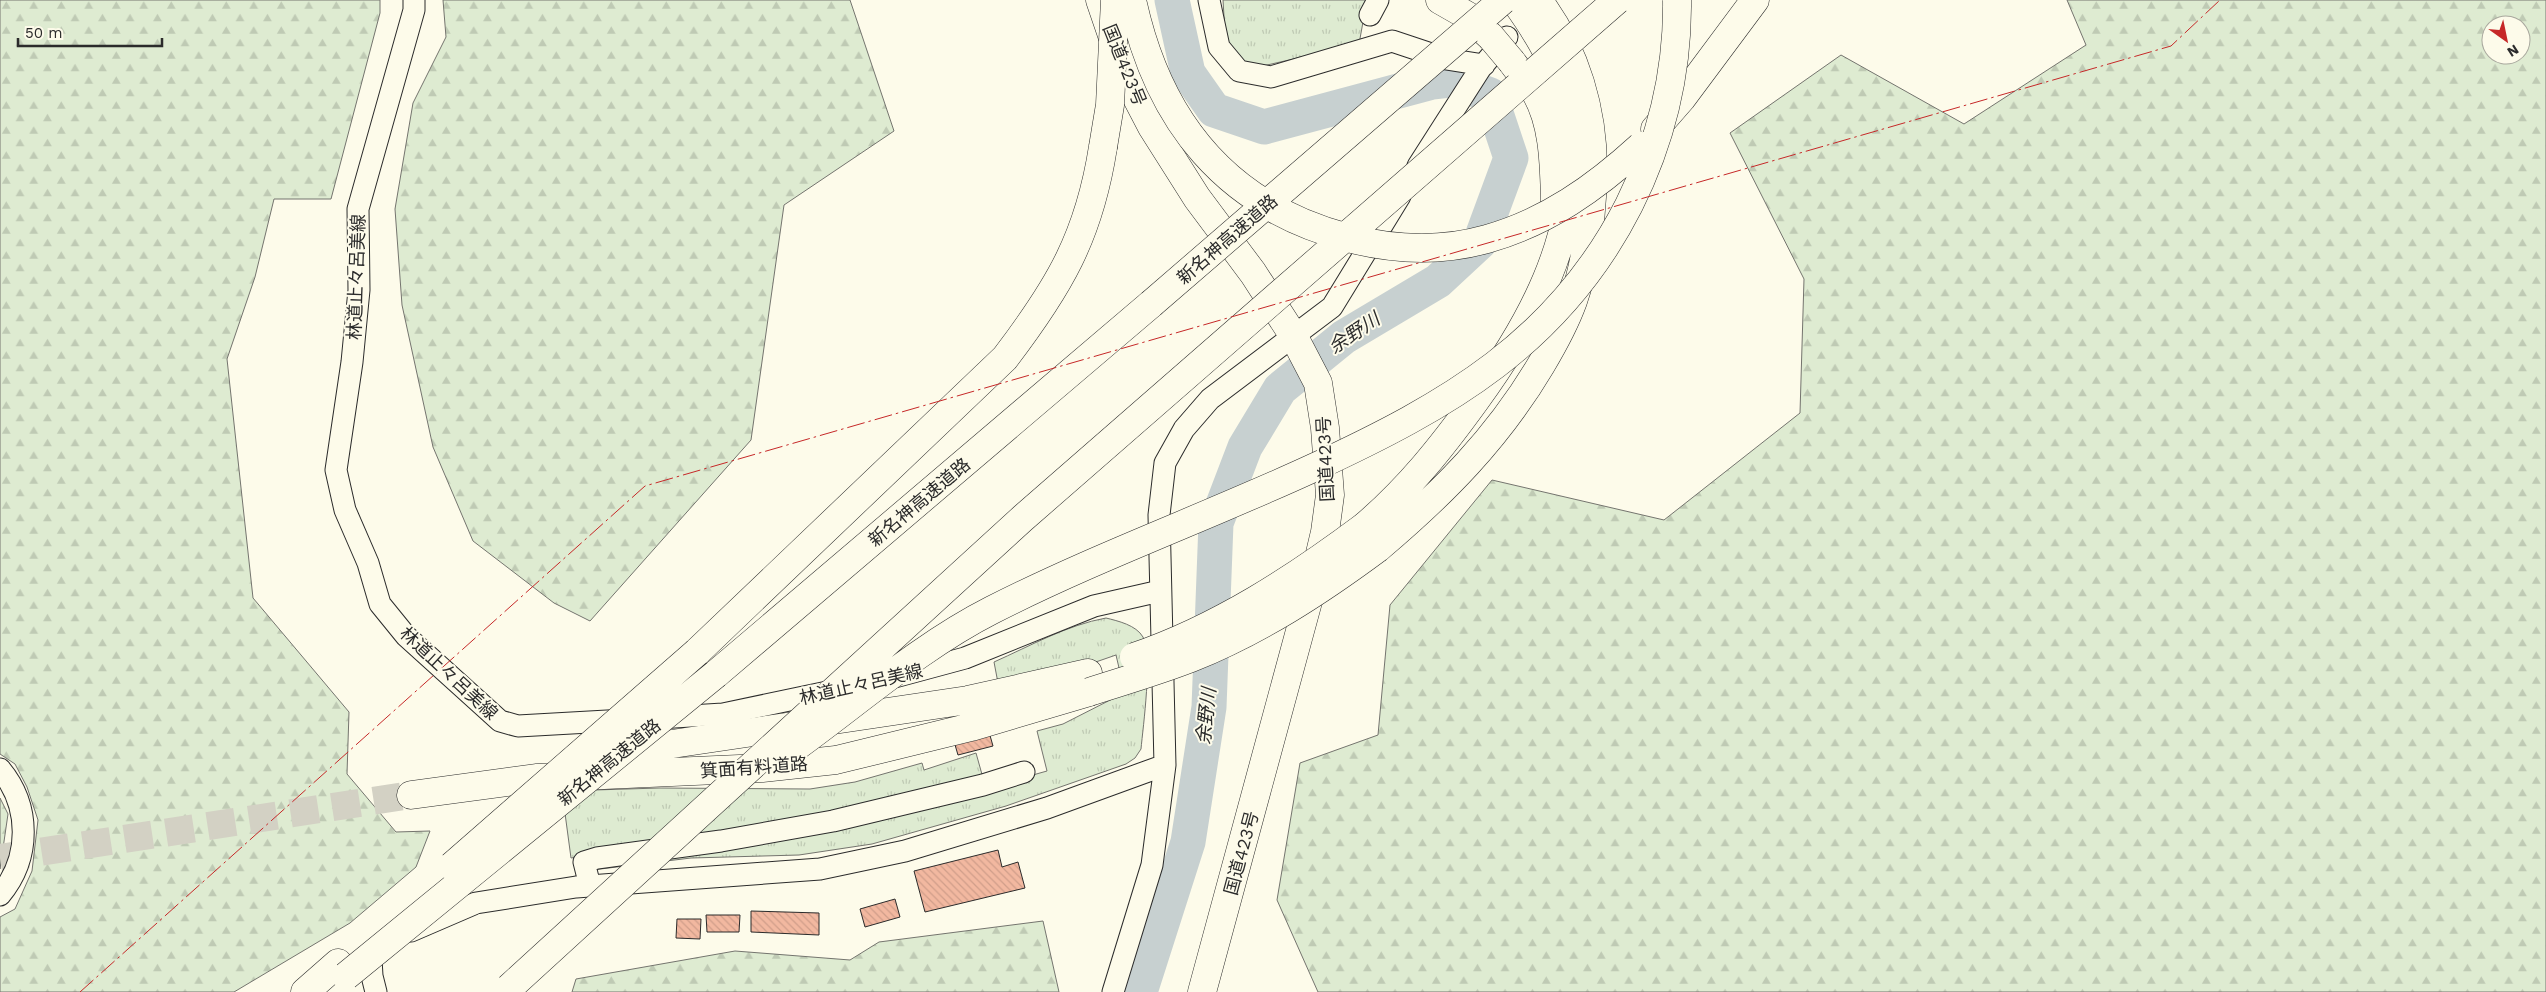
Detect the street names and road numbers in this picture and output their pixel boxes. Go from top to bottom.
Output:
street label: 国道423号 [1099,21,1151,109]
street label: 新名神高速道路 [1173,190,1281,288]
street label: 林道止々呂美線 [343,214,369,340]
street label: 国道423号 [1312,416,1338,502]
street label: 新名神高速道路 [864,453,974,551]
street label: 林道止々呂美線 [396,622,502,724]
street label: 林道止々呂美線 [797,660,925,708]
street label: 新名神高速道路 [553,714,665,810]
street label: 箕面有料道路 [699,753,809,781]
street label: 国道423号 [1220,809,1262,897]

